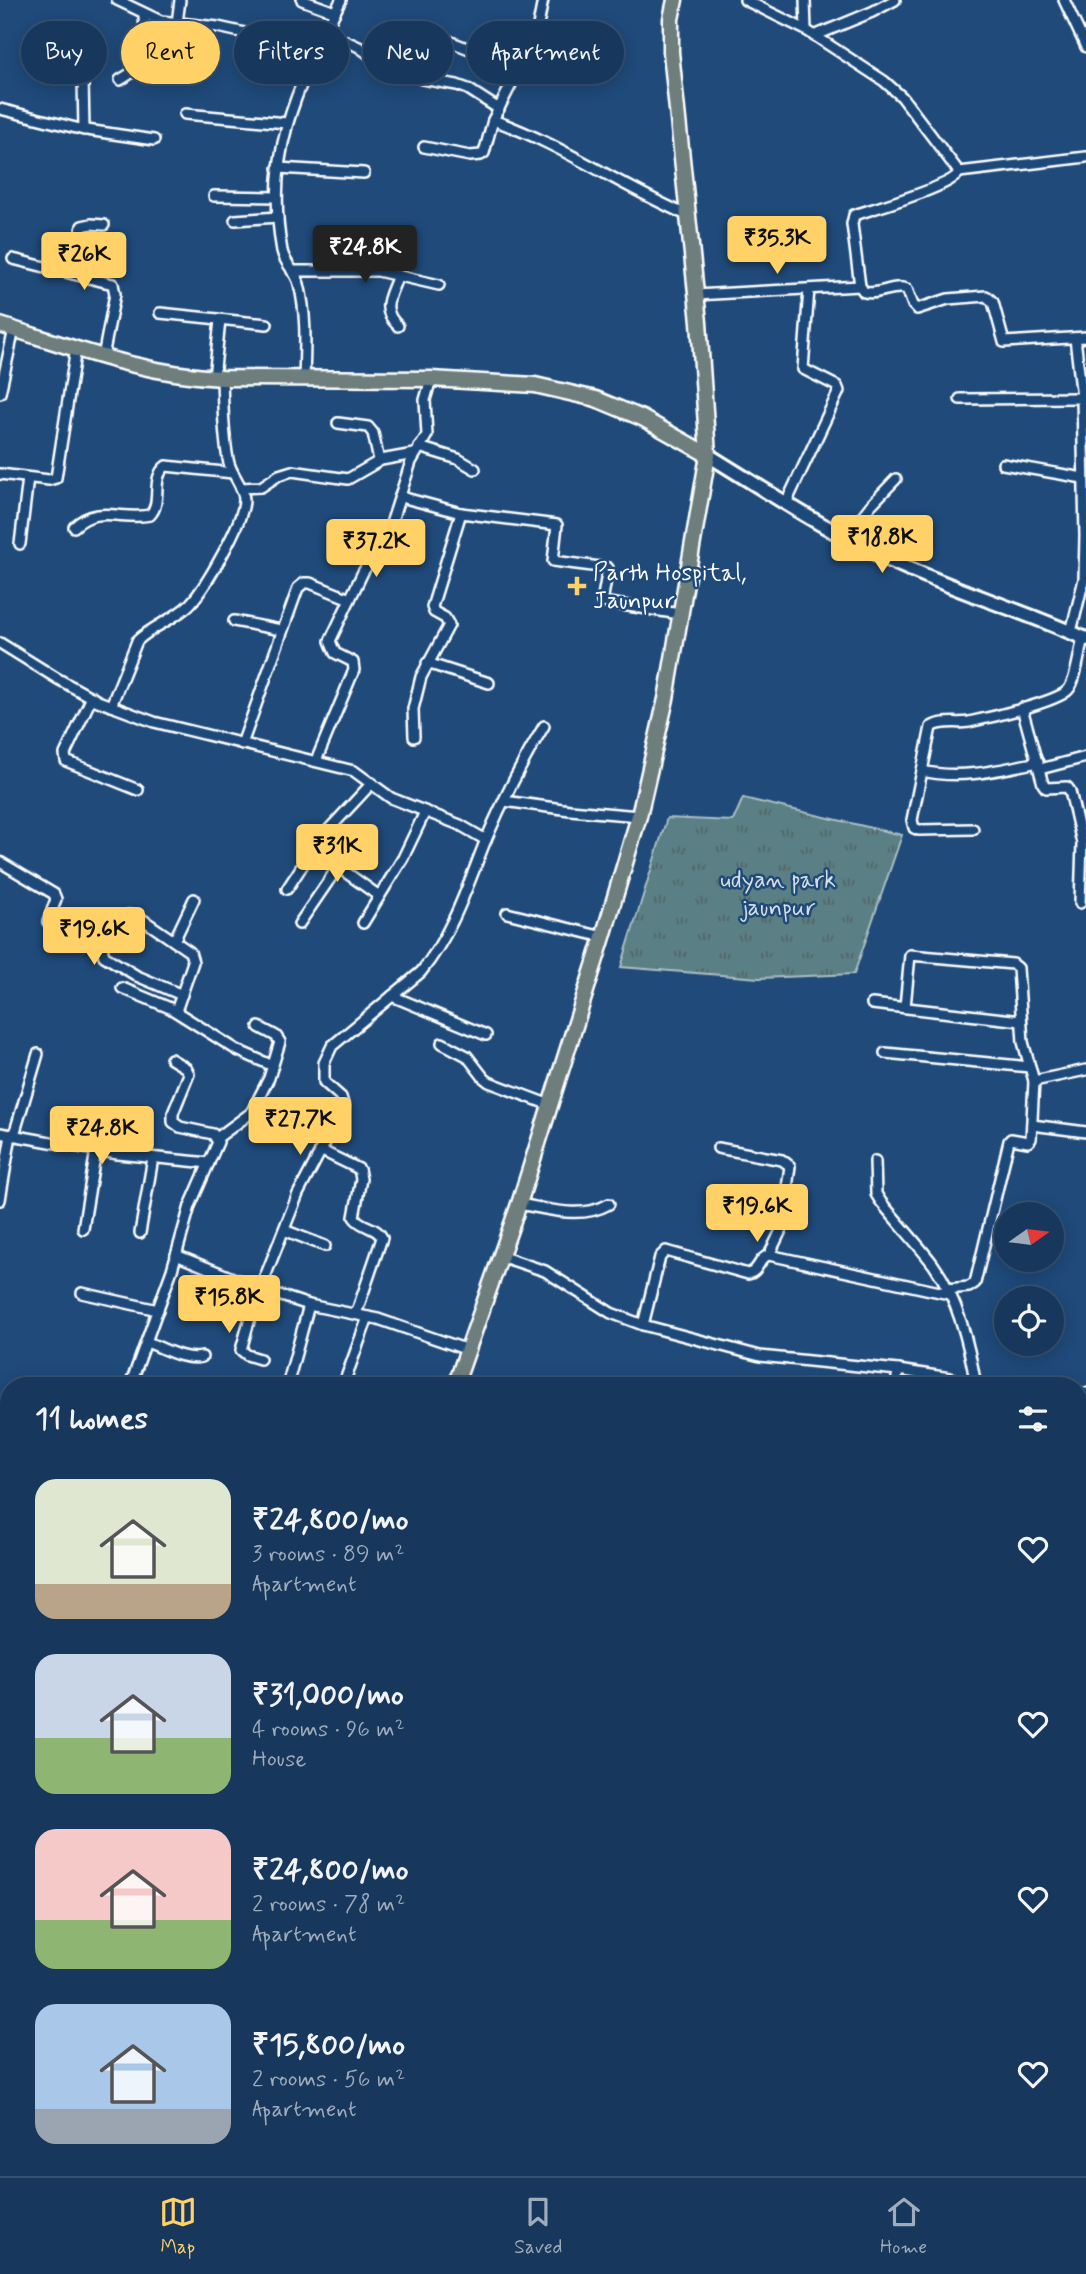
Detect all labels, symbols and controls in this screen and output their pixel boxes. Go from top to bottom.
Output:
chip: Buy [21,21,107,84]
chip: Rent [121,21,220,84]
chip: Filters [234,21,349,84]
chip: New [363,21,453,84]
chip: Apartment [467,21,624,84]
pin: ₹35.3K [720,216,834,276]
text: ₹35.3K [743,224,811,254]
pin: ₹24.8K [308,226,422,285]
pin: ₹26K [43,232,125,292]
text: ₹24.8K [329,233,401,263]
text: ₹26K [57,240,111,270]
pin: ₹18.8K [825,516,939,575]
pin: ₹37.2K [319,520,433,579]
text: ₹18.8K [847,523,917,553]
text: ₹37.2K [342,527,410,557]
place label: Parth Hospital, Jaunpur [593,558,746,617]
marker: Parth Hospital, Jaunpur [567,576,587,596]
pin: ₹31K [296,824,378,884]
text: ₹31K [312,832,362,862]
park label: udyan park jaunpur [720,865,836,924]
pin: ₹19.6K [37,908,151,967]
text: ₹19.6K [59,915,129,945]
pin: ₹27.7K [243,1098,357,1157]
text: ₹27.7K [265,1105,335,1135]
pin: ₹24.8K [45,1106,159,1166]
text: ₹24.8K [66,1114,138,1144]
pin: ₹19.6K [700,1184,814,1244]
text: ₹19.6K [722,1192,792,1222]
north arrow [994,1202,1064,1272]
map controls [994,1202,1064,1356]
pin: ₹15.8K [172,1276,286,1335]
text: ₹15.8K [194,1283,264,1313]
button: locate [994,1286,1064,1356]
text: 11 homes [35,1400,148,1439]
icon: filters [1014,1400,1052,1438]
text: ₹24,800/mo [252,1501,408,1540]
icon: home [91,1507,175,1591]
icon: heart [1014,1530,1052,1568]
text: 3 rooms · 89 m² [252,1540,404,1570]
text: Apartment [252,1570,357,1600]
text: ₹31,000/mo [252,1676,404,1715]
icon: home [91,1682,175,1766]
icon: heart [1014,1705,1052,1743]
text: 4 rooms · 96 m² [252,1715,405,1745]
text: House [252,1745,306,1775]
text: ₹24,800/mo [252,1851,408,1890]
icon: home [91,1857,175,1941]
icon: heart [1014,1880,1052,1918]
text: 2 rooms · 78 m² [252,1890,405,1920]
text: Apartment [252,1920,357,1950]
text: ₹15,800/mo [252,2026,405,2065]
icon: home [91,2032,175,2116]
icon: heart [1014,2055,1052,2093]
text: 2 rooms · 56 m² [252,2065,405,2095]
text: Apartment [252,2095,357,2125]
tab: Map [159,2193,197,2260]
tab: Saved [514,2193,562,2260]
tab: Home [880,2193,927,2260]

